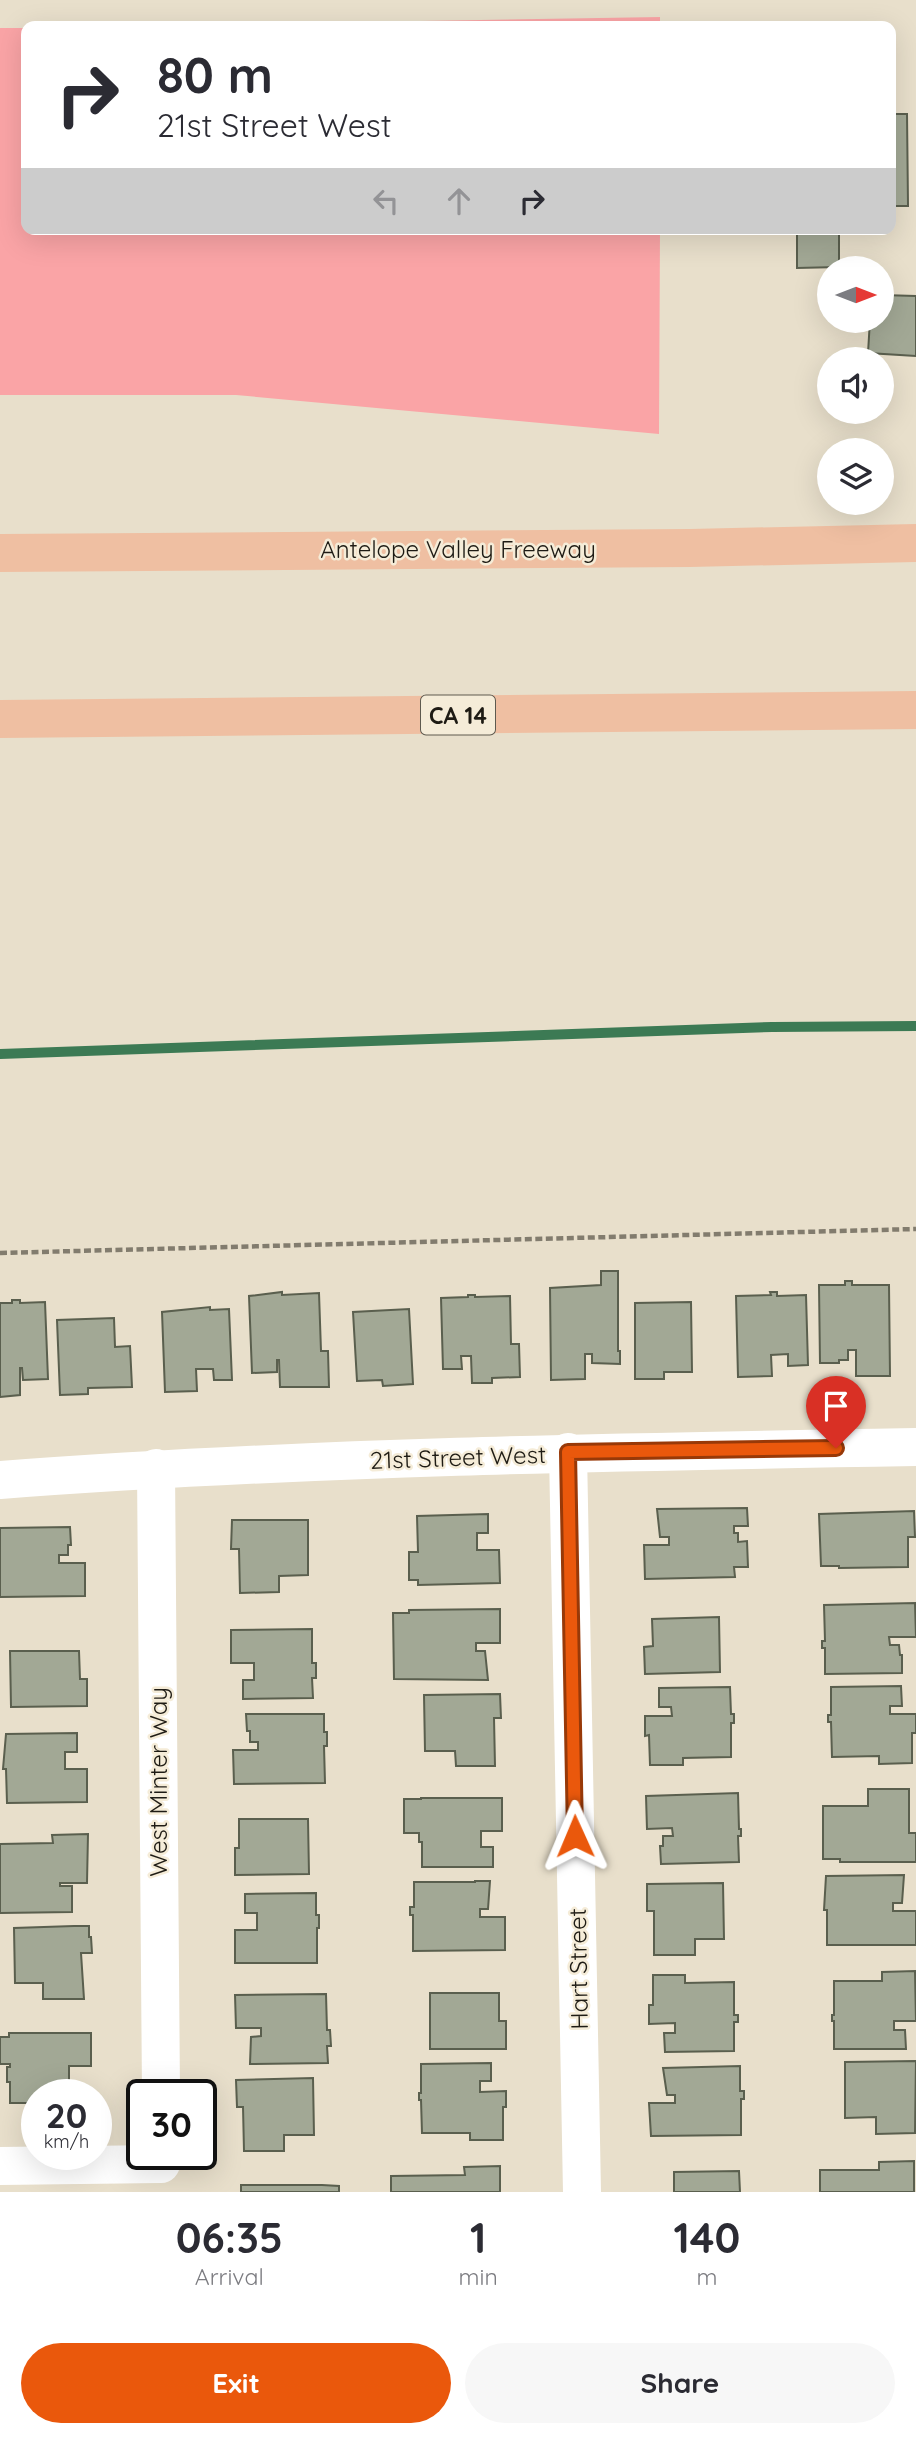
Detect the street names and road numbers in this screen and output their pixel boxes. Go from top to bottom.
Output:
street label: Antelope Valley Freeway [320,534,596,564]
road number: CA 14 [421,695,495,734]
street label: 21st Street West [370,1439,546,1475]
street label: West Minter Way [143,1687,173,1877]
street label: Hart Street [562,1908,594,2030]

